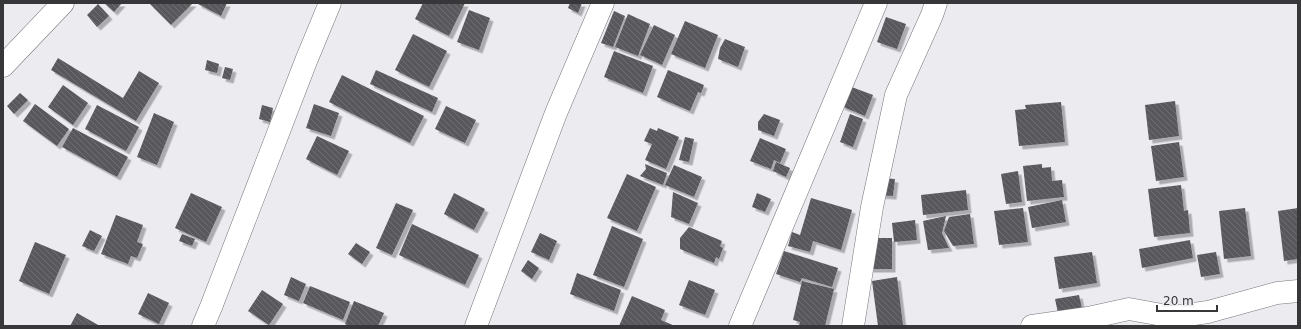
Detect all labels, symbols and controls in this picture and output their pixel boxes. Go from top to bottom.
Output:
scale bar [1157,287,1217,313]
text: 20 m [1163,294,1194,308]

